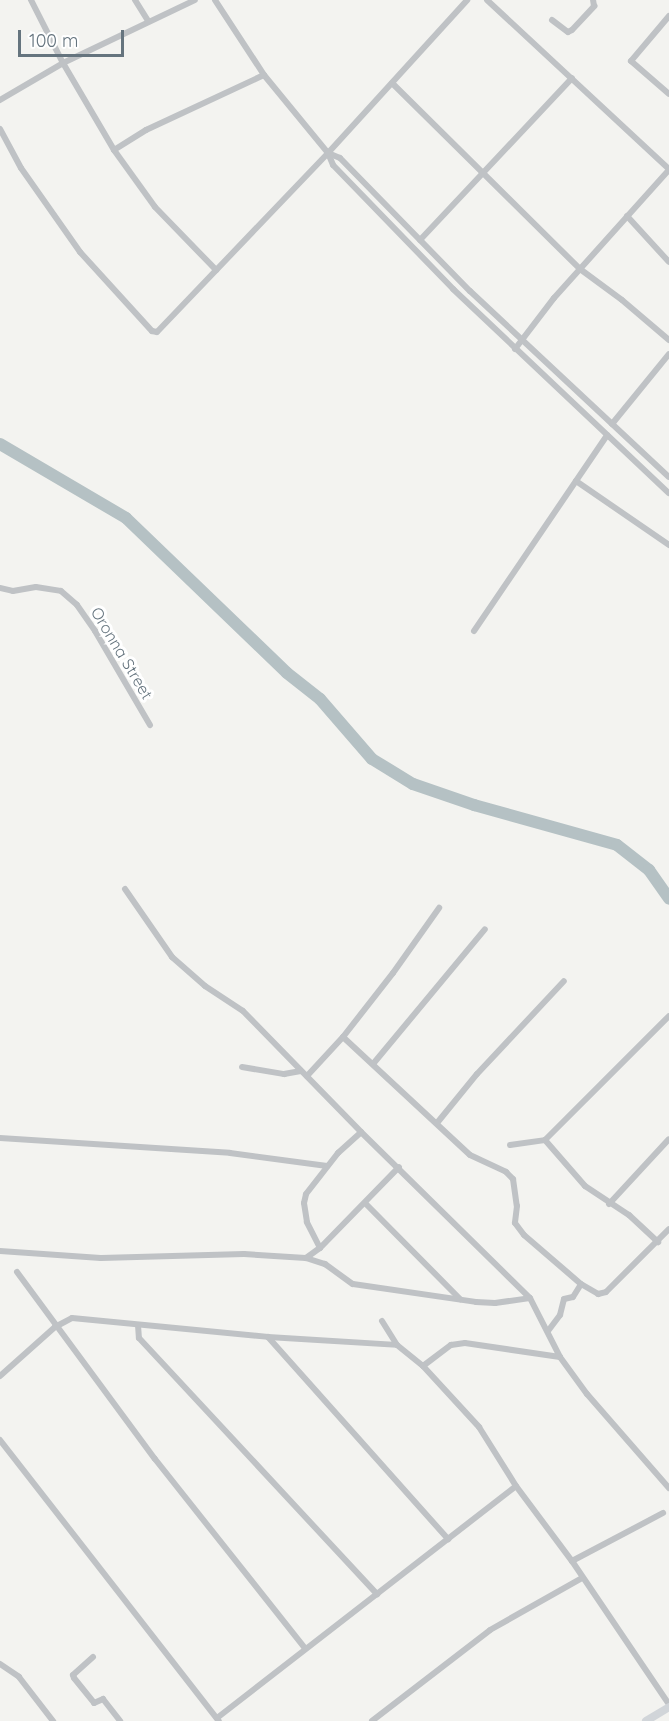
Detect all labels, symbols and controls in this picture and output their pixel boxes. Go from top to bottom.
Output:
scale bar [21,18,128,56]
text: 100 m [29,29,78,52]
street label: Oronna Street [87,603,157,703]

